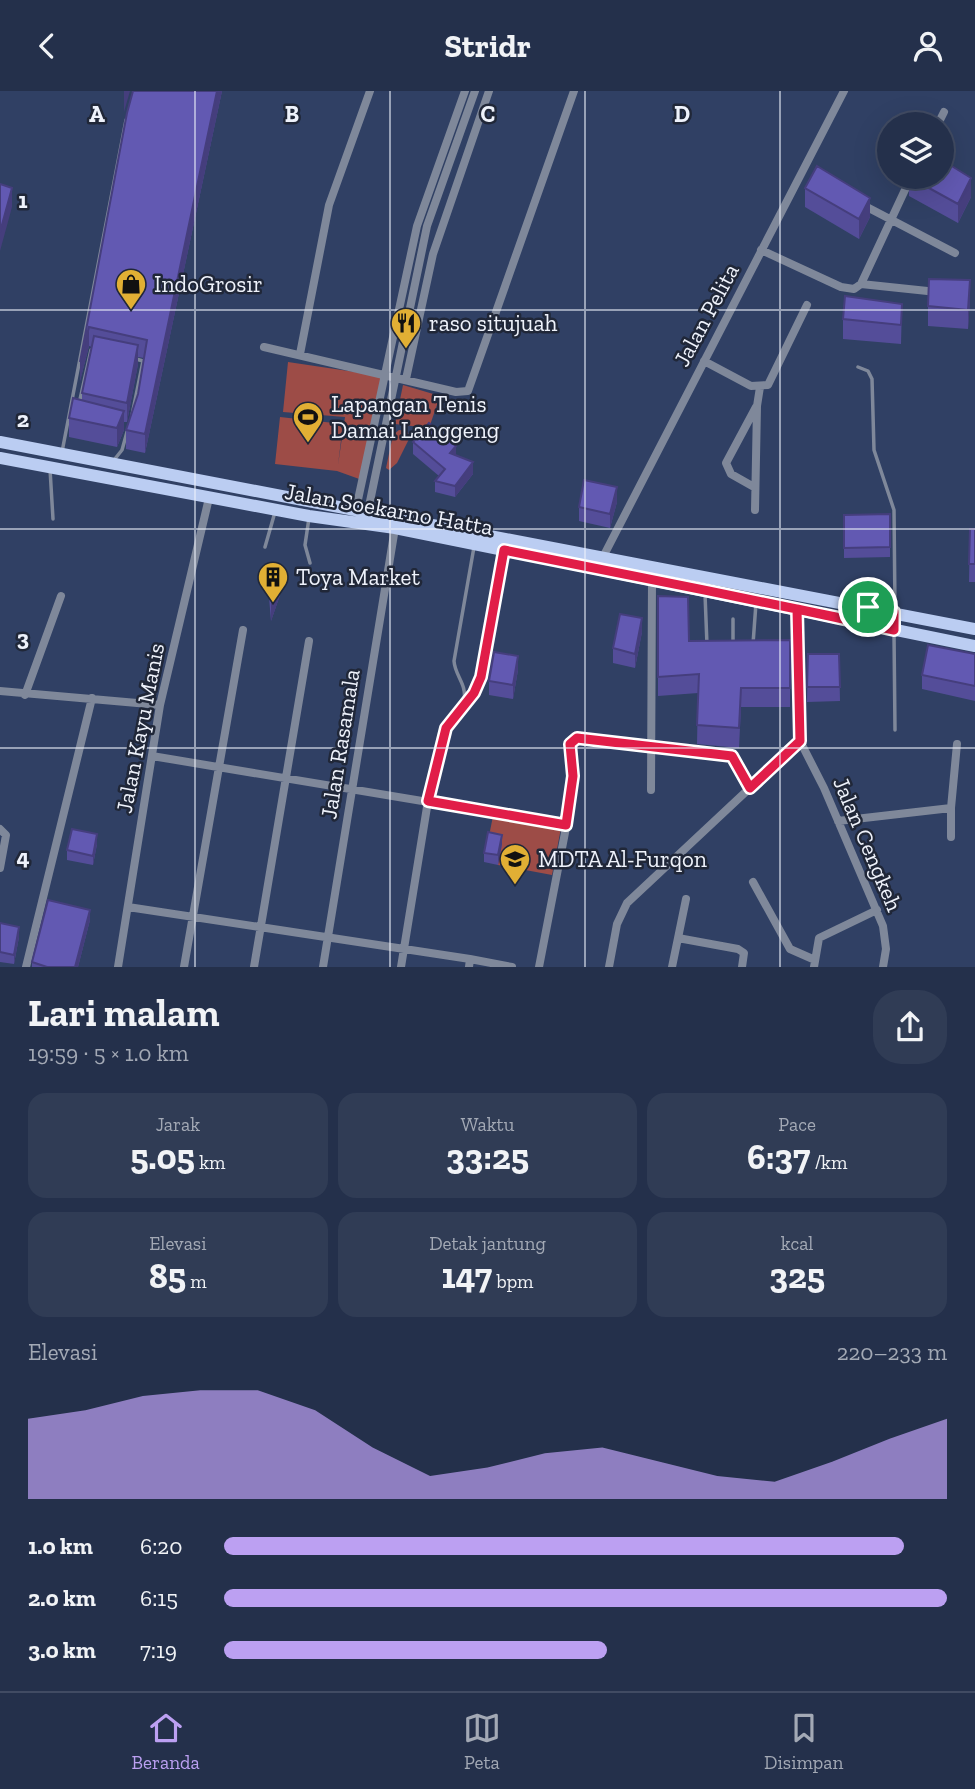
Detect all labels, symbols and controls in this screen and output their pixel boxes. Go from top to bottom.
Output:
icon: back [28,27,66,65]
text: Stridr [444,27,531,65]
icon: person [909,27,947,65]
text: A [89,100,105,128]
text: B [285,100,299,128]
text: C [481,100,495,128]
text: D [674,100,690,128]
map controls [877,112,954,189]
button: layers [877,112,954,189]
text: 1 [18,186,28,214]
street label: Jalan Pelita [667,259,745,371]
shop icon: IndoGrosir [114,267,148,311]
place label: IndoGrosir [154,270,263,298]
restaurant icon: raso situjuah [389,306,423,350]
place label: raso situjuah [429,309,558,337]
place label: Lapangan Tenis Damai Langgeng [331,390,500,444]
sports icon: Lapangan Tenis Damai Langgeng [291,400,325,444]
text: 2 [17,405,29,433]
street label: Jalan Soekarno Hatta [283,477,495,541]
building icon: Toya Market [256,560,290,604]
place label: Toya Market [296,563,420,591]
pin [838,577,898,637]
icon: arrive [849,588,887,626]
text: 3 [17,624,29,652]
street label: Jalan Kayu Manis [110,641,170,815]
street label: Jalan Rasamala [314,667,366,821]
street label: Jalan Cengkeh [827,773,909,916]
school or university icon: MDTA Al-Furqon [498,842,532,886]
text: 4 [16,843,30,871]
place label: MDTA Al-Furqon [538,845,707,873]
text: Lari malam [28,990,220,1036]
button: share [873,990,947,1064]
text: 19:59 · 5 × 1.0 km [28,1039,189,1067]
text: Jarak [156,1113,200,1136]
text: Waktu [461,1113,514,1136]
text: Pace [778,1113,816,1136]
text: 5.05 [130,1136,195,1178]
text: 33:25 [446,1136,529,1178]
text: 6:37 [747,1136,810,1178]
text: km [195,1151,225,1174]
text: /km [810,1151,847,1174]
text: Elevasi [149,1232,206,1255]
text: Detak jantung [429,1232,546,1255]
text: kcal [781,1232,813,1255]
text: 85 [149,1255,186,1297]
text: 147 [441,1255,492,1297]
text: 325 [769,1255,825,1297]
text: m [186,1270,207,1293]
text: bpm [492,1270,534,1293]
text: Elevasi [28,1338,97,1366]
text: 220–233 m [837,1338,947,1366]
text: 1.0 km [28,1532,93,1560]
text: 6:20 [140,1532,182,1560]
text: 2.0 km [28,1584,96,1612]
text: 6:15 [140,1584,178,1612]
text: 3.0 km [28,1636,96,1664]
text: 7:19 [140,1636,177,1664]
tab: Beranda [132,1709,200,1774]
tab: Peta [463,1709,501,1774]
tab: Disimpan [764,1709,843,1774]

